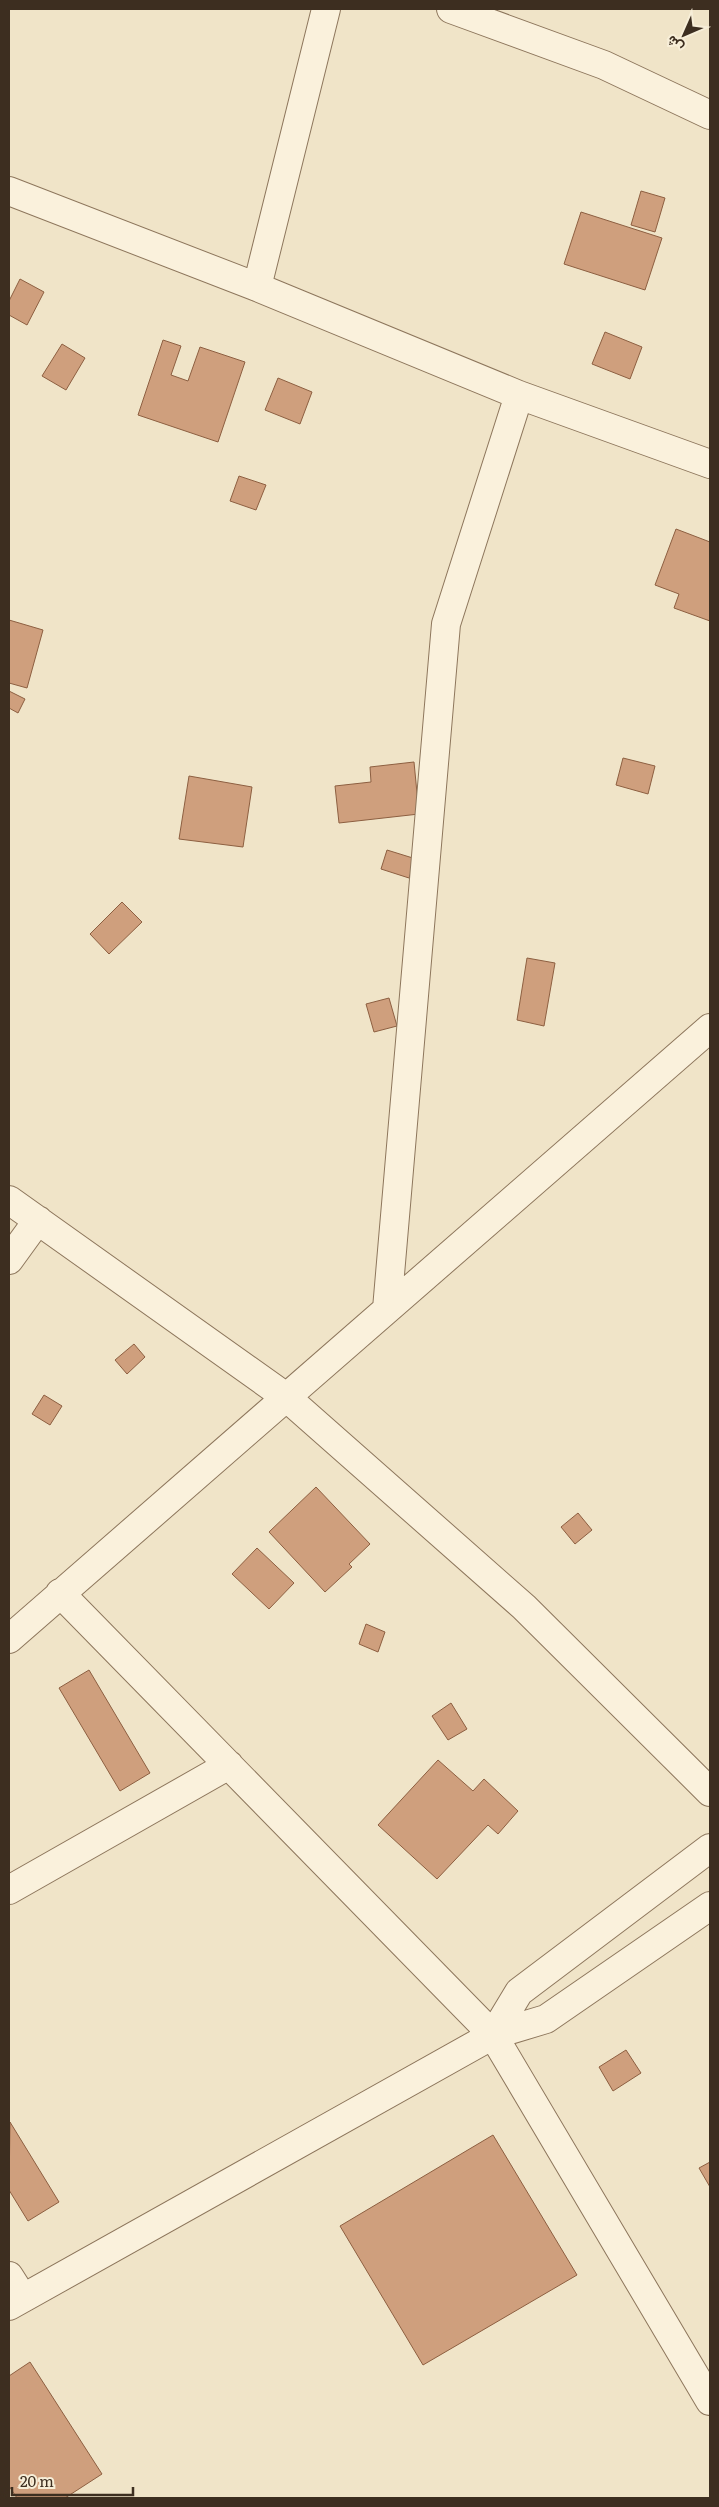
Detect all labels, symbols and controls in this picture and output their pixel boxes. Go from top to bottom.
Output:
north arrow [659,10,709,60]
text: ش [661,32,687,58]
scale bar [12,2464,134,2496]
text: 20 m [20,2469,54,2492]

